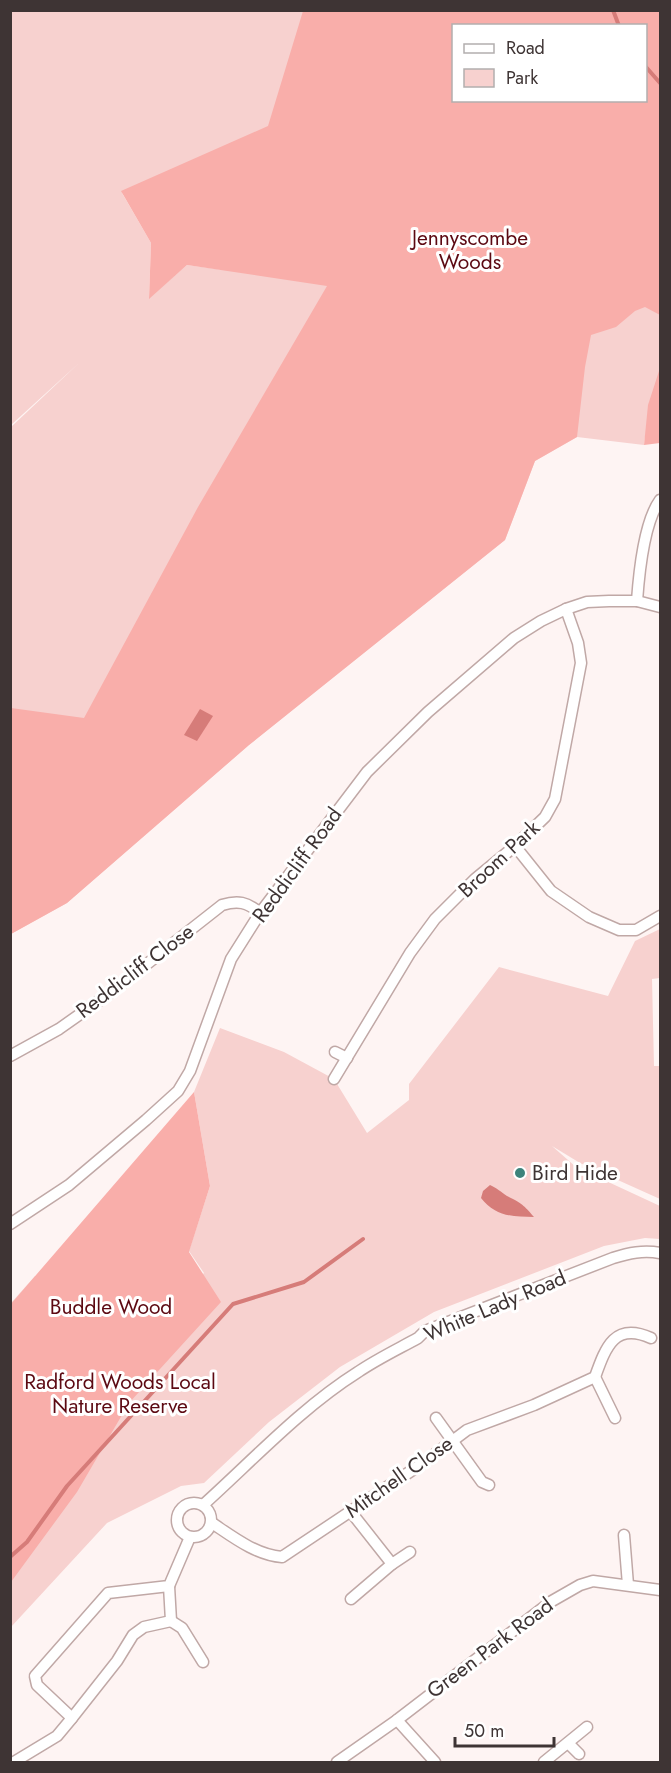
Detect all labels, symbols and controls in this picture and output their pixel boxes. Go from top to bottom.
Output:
legend [452,24,647,102]
text: Road [506,35,545,61]
text: Park [506,65,538,91]
park label: Jennyscombe Woods [409,223,528,277]
street label: Reddicliff Road [245,801,349,929]
street label: Broom Park [452,813,547,905]
street label: Reddicliff Close [70,917,200,1025]
place label: Bird Hide [532,1158,618,1188]
marker: Bird Hide [513,1166,527,1180]
street label: White Lady Road [419,1263,571,1349]
park label: Buddle Wood [50,1292,172,1322]
park label: Radford Woods Local Nature Reserve [24,1367,216,1421]
street label: Mitchell Close [339,1429,459,1525]
street label: Green Park Road [421,1591,559,1705]
scale bar [455,1710,554,1748]
text: 50 m [464,1718,504,1744]

